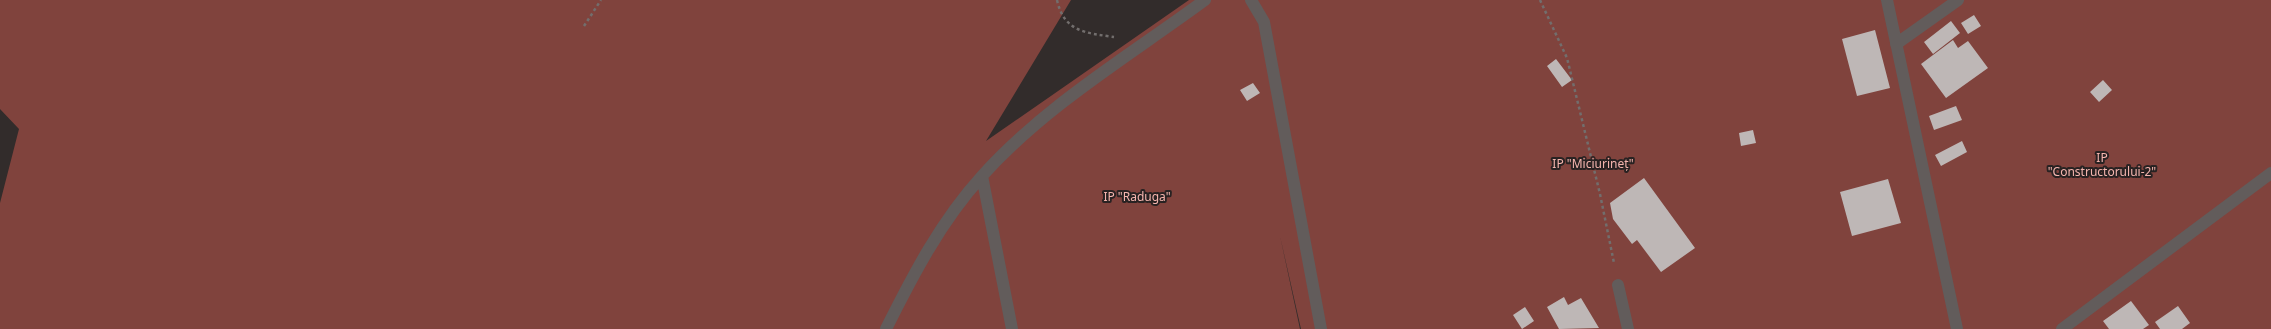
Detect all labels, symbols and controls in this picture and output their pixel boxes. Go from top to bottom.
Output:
park label: IP "Constructorului-2" [2048,149,2156,180]
park label: IP "Miciurineț" [1552,155,1634,172]
park label: IP "Raduga" [1103,188,1171,205]

